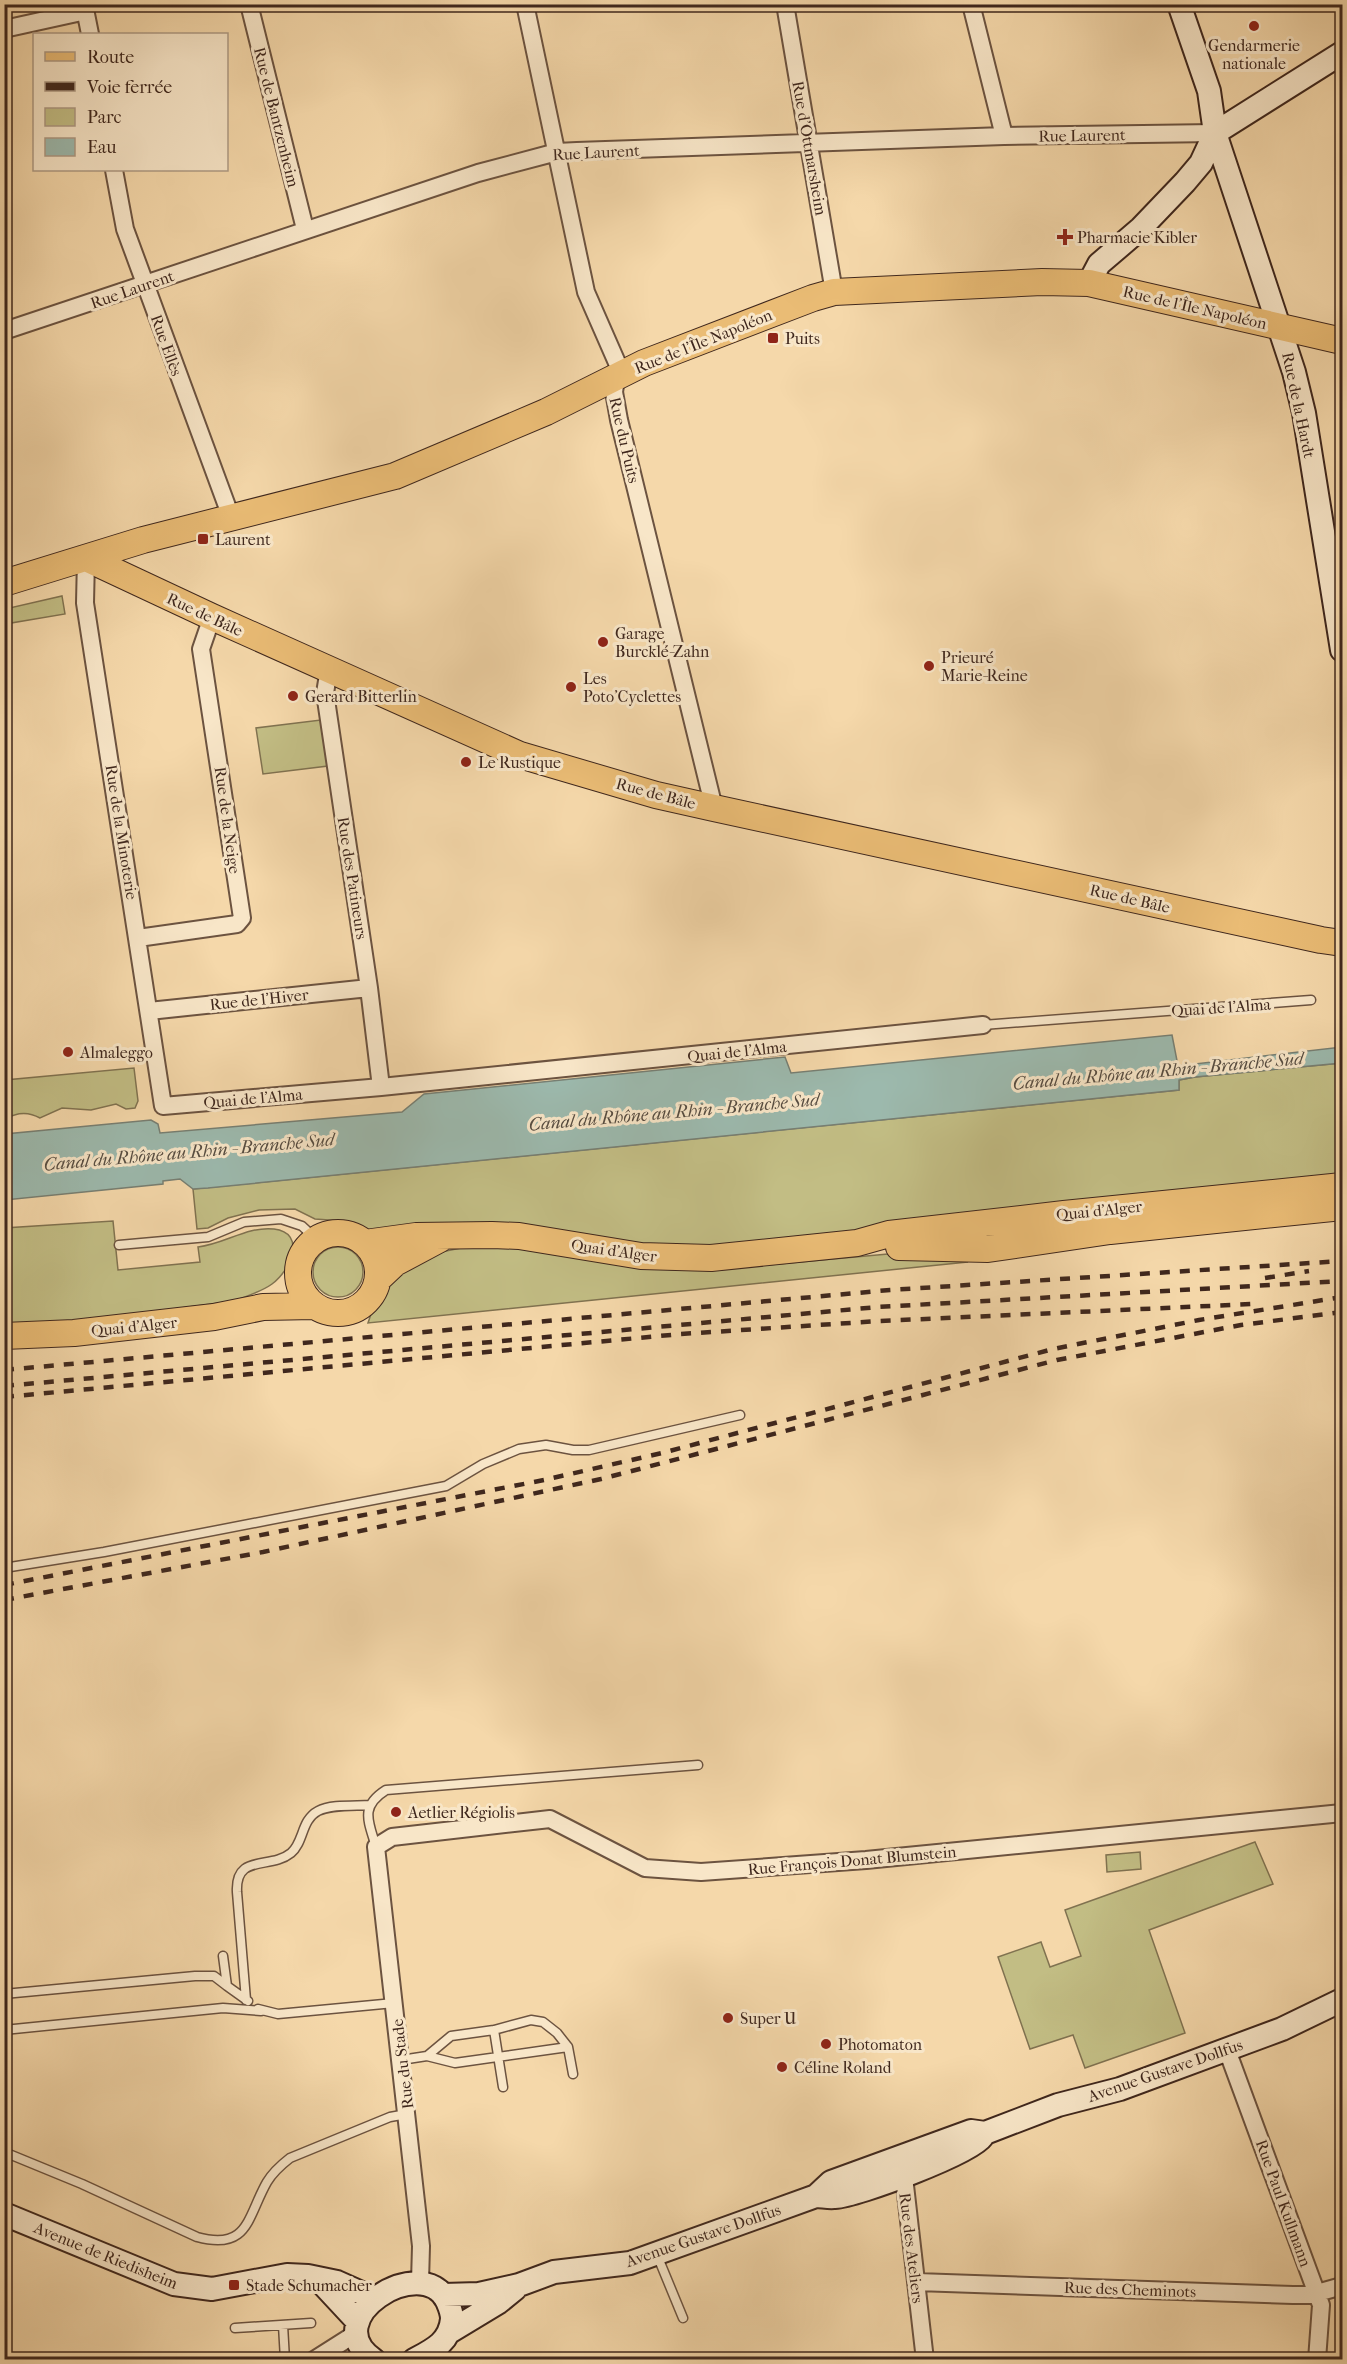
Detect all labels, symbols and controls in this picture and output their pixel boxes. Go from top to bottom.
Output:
marker: Gendarmerie nationale [1247,19,1261,33]
legend [33,33,228,171]
place label: Gendarmerie nationale [1208,36,1300,73]
street label: Rue de Bantzenheim [250,45,303,190]
text: Route [87,47,134,68]
text: Voie ferrée [86,77,172,98]
street label: Rue d'Ottmarsheim [788,79,831,217]
text: Parc [87,107,122,128]
street label: Rue Laurent [1038,125,1126,146]
text: Eau [87,137,116,158]
street label: Rue Laurent [552,141,640,164]
place label: Pharmacie Kibler [1077,228,1197,247]
marker: Pharmacie Kibler [1058,230,1072,244]
street label: Rue Laurent [88,266,177,313]
street label: Rue de l'Île Napoléon [1121,281,1269,333]
street label: Rue de l'Île Napoléon [631,304,775,378]
street label: Rue Ellès [147,312,186,379]
place label: Puits [785,329,820,348]
marker: Puits [766,331,780,345]
street label: Rue de la Hardt [1278,350,1319,460]
street label: Rue du Puits [605,395,644,485]
place label: Laurent [215,530,271,549]
marker: Laurent [196,532,210,546]
street label: Rue de Bâle [164,589,246,640]
place label: Garage Burcklé-Zahn [615,624,710,661]
marker: Garage Burcklé-Zahn [596,635,610,649]
place label: Prieuré Marie-Reine [941,648,1028,685]
marker: Prieuré Marie-Reine [922,659,936,673]
place label: Les Poto'Cyclettes [583,669,681,706]
marker: Les Poto'Cyclettes [564,680,578,694]
place label: Gerard Bitterlin [305,687,417,706]
marker: Gerard Bitterlin [286,689,300,703]
place label: Le Rustique [478,753,561,772]
marker: Le Rustique [459,755,473,769]
street label: Rue de la Minoterie [101,763,142,901]
street label: Rue de la Neige [211,765,244,875]
street label: Rue de Bâle [614,774,698,813]
street label: Rue des Patineurs [333,815,372,941]
street label: Rue de Bâle [1088,880,1172,917]
street label: Rue de l'Hiver [209,985,310,1014]
street label: Quai de l'Alma [1171,995,1272,1020]
street label: Quai de l'Alma [686,1037,788,1066]
place label: Almaleggo [79,1043,153,1062]
marker: Almaleggo [61,1045,75,1059]
water label: Canal du Rhône au Rhin - Branche Sud [1012,1048,1307,1095]
street label: Quai de l'Alma [203,1085,304,1112]
water label: Canal du Rhône au Rhin - Branche Sud [528,1089,823,1136]
water label: Canal du Rhône au Rhin - Branche Sud [43,1129,338,1176]
street label: Quai d'Alger [1055,1197,1143,1224]
street label: Quai d'Alger [570,1235,658,1266]
street label: Quai d'Alger [90,1313,178,1340]
place label: Aetlier Régiolis [407,1803,515,1822]
marker: Aetlier Régiolis [389,1805,403,1819]
street label: Rue François Donat Blumstein [747,1842,958,1879]
place label: Super U [740,2009,797,2028]
marker: Super U [721,2011,735,2025]
street label: Rue du Stade [388,2018,417,2110]
place label: Photomaton [838,2035,923,2054]
street label: Avenue Gustave Dollfus [1084,2035,1245,2106]
marker: Photomaton [819,2037,833,2051]
place label: Céline Roland [794,2058,892,2077]
marker: Céline Roland [775,2060,789,2074]
street label: Rue Paul Kullmann [1252,2137,1316,2270]
street label: Rue des Ateliers [895,2192,928,2304]
street label: Avenue Gustave Dollfus [622,2200,783,2271]
street label: Avenue de Riedisheim [30,2218,181,2293]
place label: Stade Schumacher [246,2276,372,2295]
marker: Stade Schumacher [227,2278,241,2292]
street label: Rue des Cheminots [1064,2278,1196,2301]

